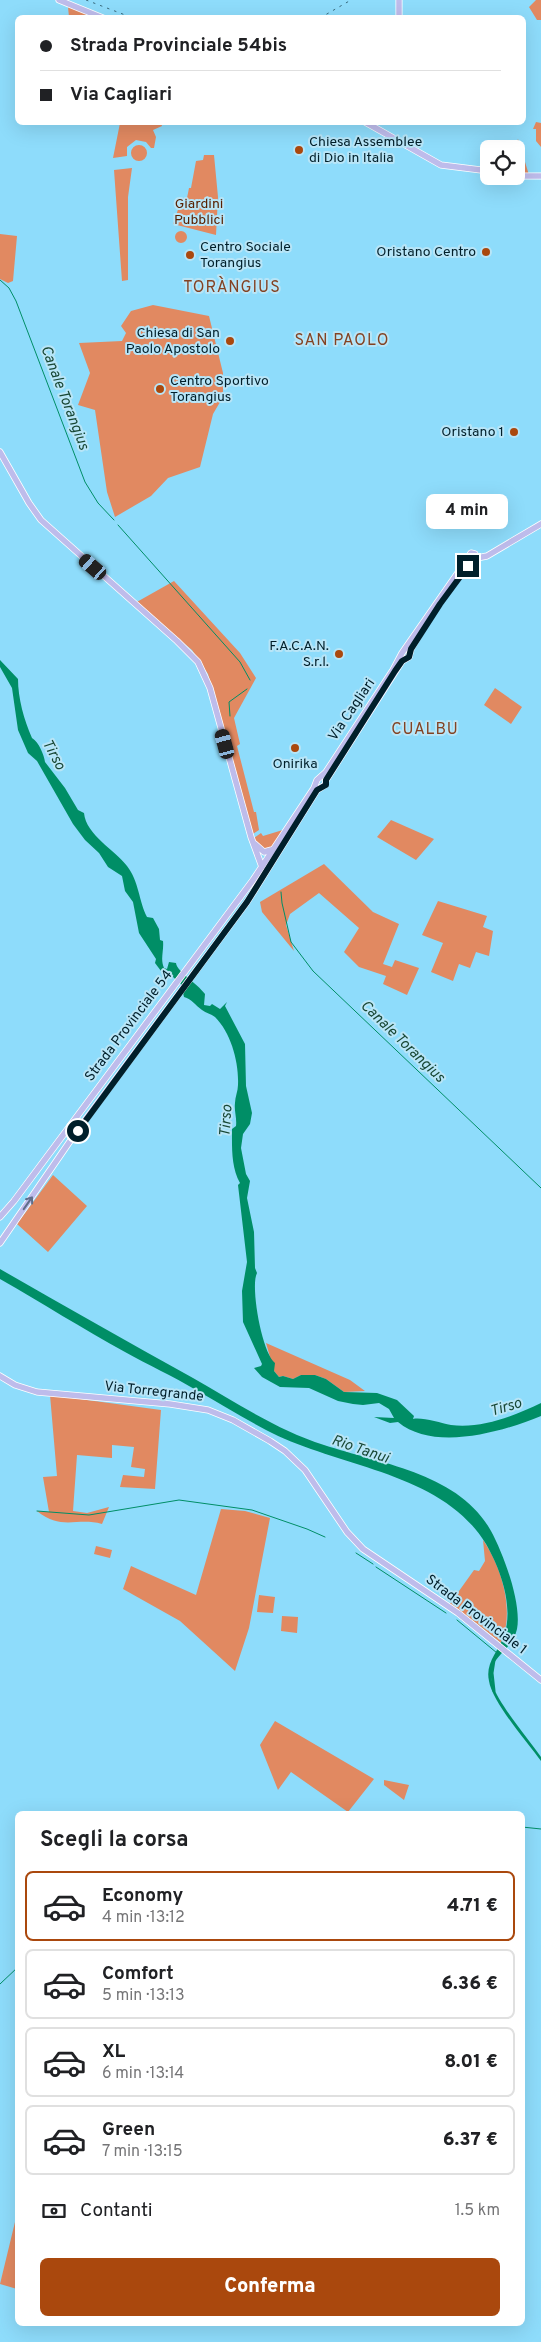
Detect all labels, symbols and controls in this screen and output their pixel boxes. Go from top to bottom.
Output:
text: Strada Provinciale 54bis [70,34,287,58]
text: Via Cagliari [70,83,172,107]
place label: Chiesa Assemblee di Dio in Italia [309,134,422,167]
map controls [480,140,525,185]
button: locate [480,140,525,185]
marker: Chiesa Assemblee di Dio in Italia [293,144,305,156]
park label: Giardini Pubblici [174,196,224,229]
place label: Centro Sociale Torangius [200,239,291,272]
place label: Oristano Centro [376,244,476,261]
marker: Oristano Centro [480,246,492,258]
marker: Centro Sociale Torangius [184,249,196,261]
district label: TORÀNGIUS [183,276,281,298]
place label: Chiesa di San Paolo Apostolo [126,325,220,358]
district label: SAN PAOLO [295,331,390,351]
marker: Chiesa di San Paolo Apostolo [224,335,236,347]
water label: Canale Torangius [35,343,93,453]
place label: Centro Sportivo Torangius [170,373,269,406]
marker: Centro Sportivo Torangius [154,383,166,395]
place label: Oristano 1 [441,424,504,441]
marker: Oristano 1 [508,426,520,438]
callout: 4 min [427,494,509,528]
text: 4 min [446,501,488,521]
car [76,551,109,583]
route end [457,555,479,577]
place label: F.A.C.A.N. S.r.l. [269,638,329,671]
marker: F.A.C.A.N. S.r.l. [333,648,345,660]
street label: Via Cagliari [325,676,379,744]
district label: CUALBU [391,720,459,740]
car [213,728,236,760]
water label: Tirso [37,736,69,774]
marker: Onirika [289,742,301,754]
place label: Onirika [272,756,318,773]
street label: Strada Provinciale 54 [82,967,176,1085]
water label: Canale Torangius [356,997,448,1087]
water label: Tirso [216,1104,238,1138]
route start [67,1120,89,1142]
one-way arrow [23,1196,33,1210]
street label: Via Torregrande [103,1378,205,1406]
water label: Tirso [488,1394,524,1422]
water label: Rio Tanui [329,1431,392,1469]
street label: Strada Provinciale 1 [422,1571,530,1659]
text: Scegli la corsa [40,1827,189,1854]
icon: car [42,1884,87,1929]
text: Economy [102,1884,183,1908]
text: 4.71 € [447,1894,498,1918]
text: 4 min · 13:12 [102,1908,185,1928]
icon: car [42,1962,87,2007]
text: Comfort [102,1962,174,1986]
text: 6.36 € [441,1972,498,1996]
text: 5 min · 13:13 [102,1986,185,2006]
icon: car [42,2040,87,2085]
text: XL [102,2040,125,2064]
text: 8.01 € [444,2050,498,2074]
text: 6 min · 13:14 [102,2064,184,2084]
icon: car [42,2118,87,2163]
text: Green [102,2118,155,2142]
text: 6.37 € [443,2128,498,2152]
text: 7 min · 13:15 [102,2142,183,2162]
icon: cash [40,2197,68,2225]
text: Contanti [80,2199,153,2223]
text: 1.5 km [455,2201,500,2221]
button: Conferma [40,2258,500,2316]

